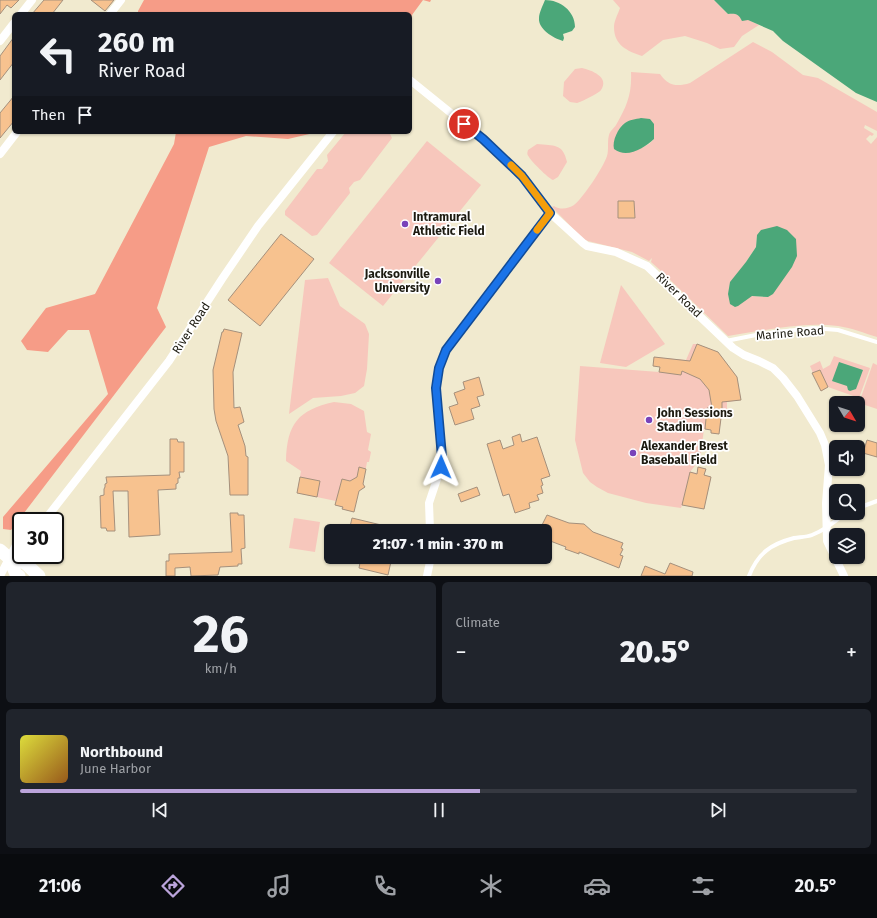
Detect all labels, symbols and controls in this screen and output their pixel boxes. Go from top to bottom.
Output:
text: 260 m [98,26,175,59]
icon: left [32,28,84,80]
text: River Road [98,60,186,82]
icon: arrive [74,104,96,126]
text: Then [32,106,66,124]
pin [447,107,481,141]
icon: arrive [453,113,475,135]
place label: Intramural Athletic Field [412,210,485,238]
marker: Intramural Athletic Field [400,219,410,229]
place label: Jacksonville University [363,267,431,295]
street label: River Road [653,270,705,320]
marker: Jacksonville University [433,276,443,286]
street label: River Road [169,300,213,356]
street label: Marine Road [755,323,825,343]
north arrow [829,396,865,432]
map controls [829,396,865,564]
place label: John Sessions Stadium [656,406,733,434]
marker: John Sessions Stadium [644,415,654,425]
place label: Alexander Brest Baseball Field [640,439,728,467]
button: sound [829,440,865,476]
position arrow [420,446,462,488]
marker: Alexander Brest Baseball Field [628,448,638,458]
button: search [829,484,865,520]
speed limit sign: 30 [12,512,64,564]
button: layers [829,528,865,564]
text: 21:07 · 1 min · 370 m [373,535,503,553]
text: 26 [193,603,249,666]
text: Climate [456,615,500,630]
text: 20.5° [620,634,693,670]
text: − [456,639,467,666]
text: + [846,639,857,666]
text: km/h [205,661,237,676]
text: Northbound [80,743,163,761]
text: June Harbor [80,761,151,776]
icon: previous [149,799,171,821]
icon: pause [428,799,450,821]
icon: next [707,799,729,821]
icon: directions [159,872,187,900]
icon: music [265,872,293,900]
icon: phone [371,872,399,900]
icon: climate [477,872,505,900]
icon: car [583,872,611,900]
icon: filters [689,872,717,900]
text: 21:06 [39,875,81,897]
text: 20.5° [795,875,838,897]

